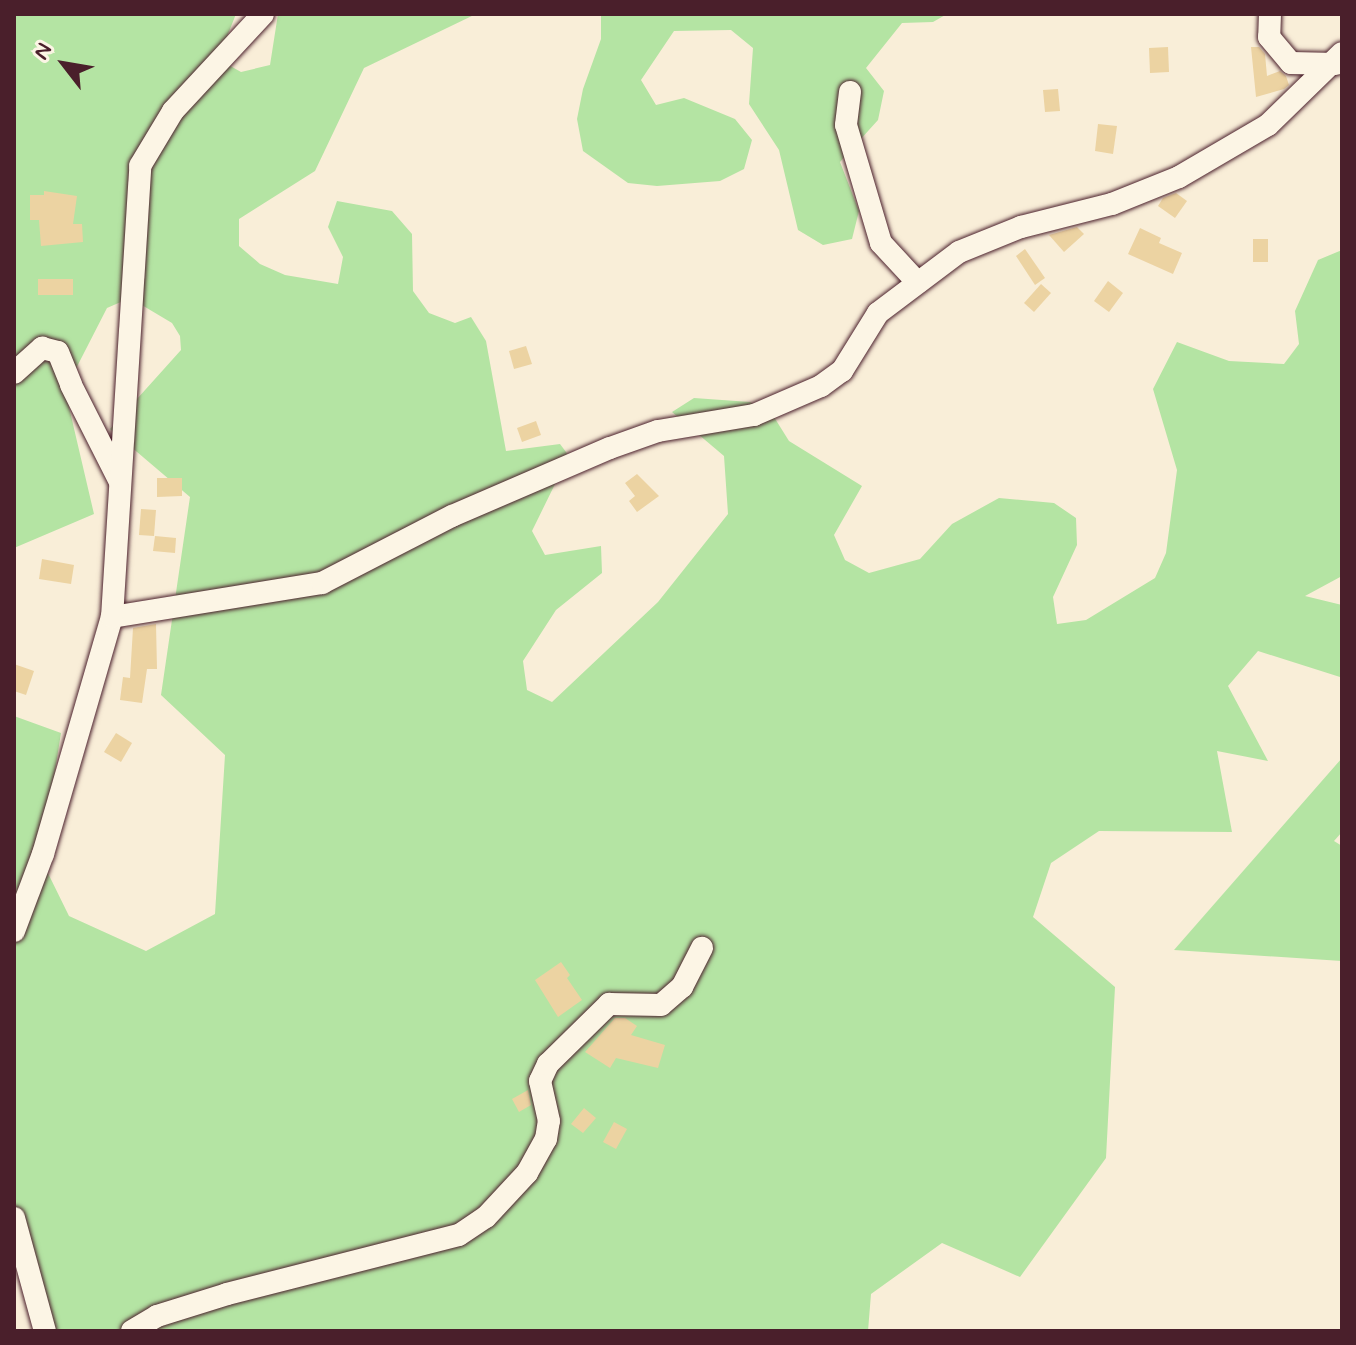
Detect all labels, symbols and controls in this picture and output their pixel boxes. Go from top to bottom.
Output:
north arrow [24,24,104,104]
text: N [28,38,59,65]

